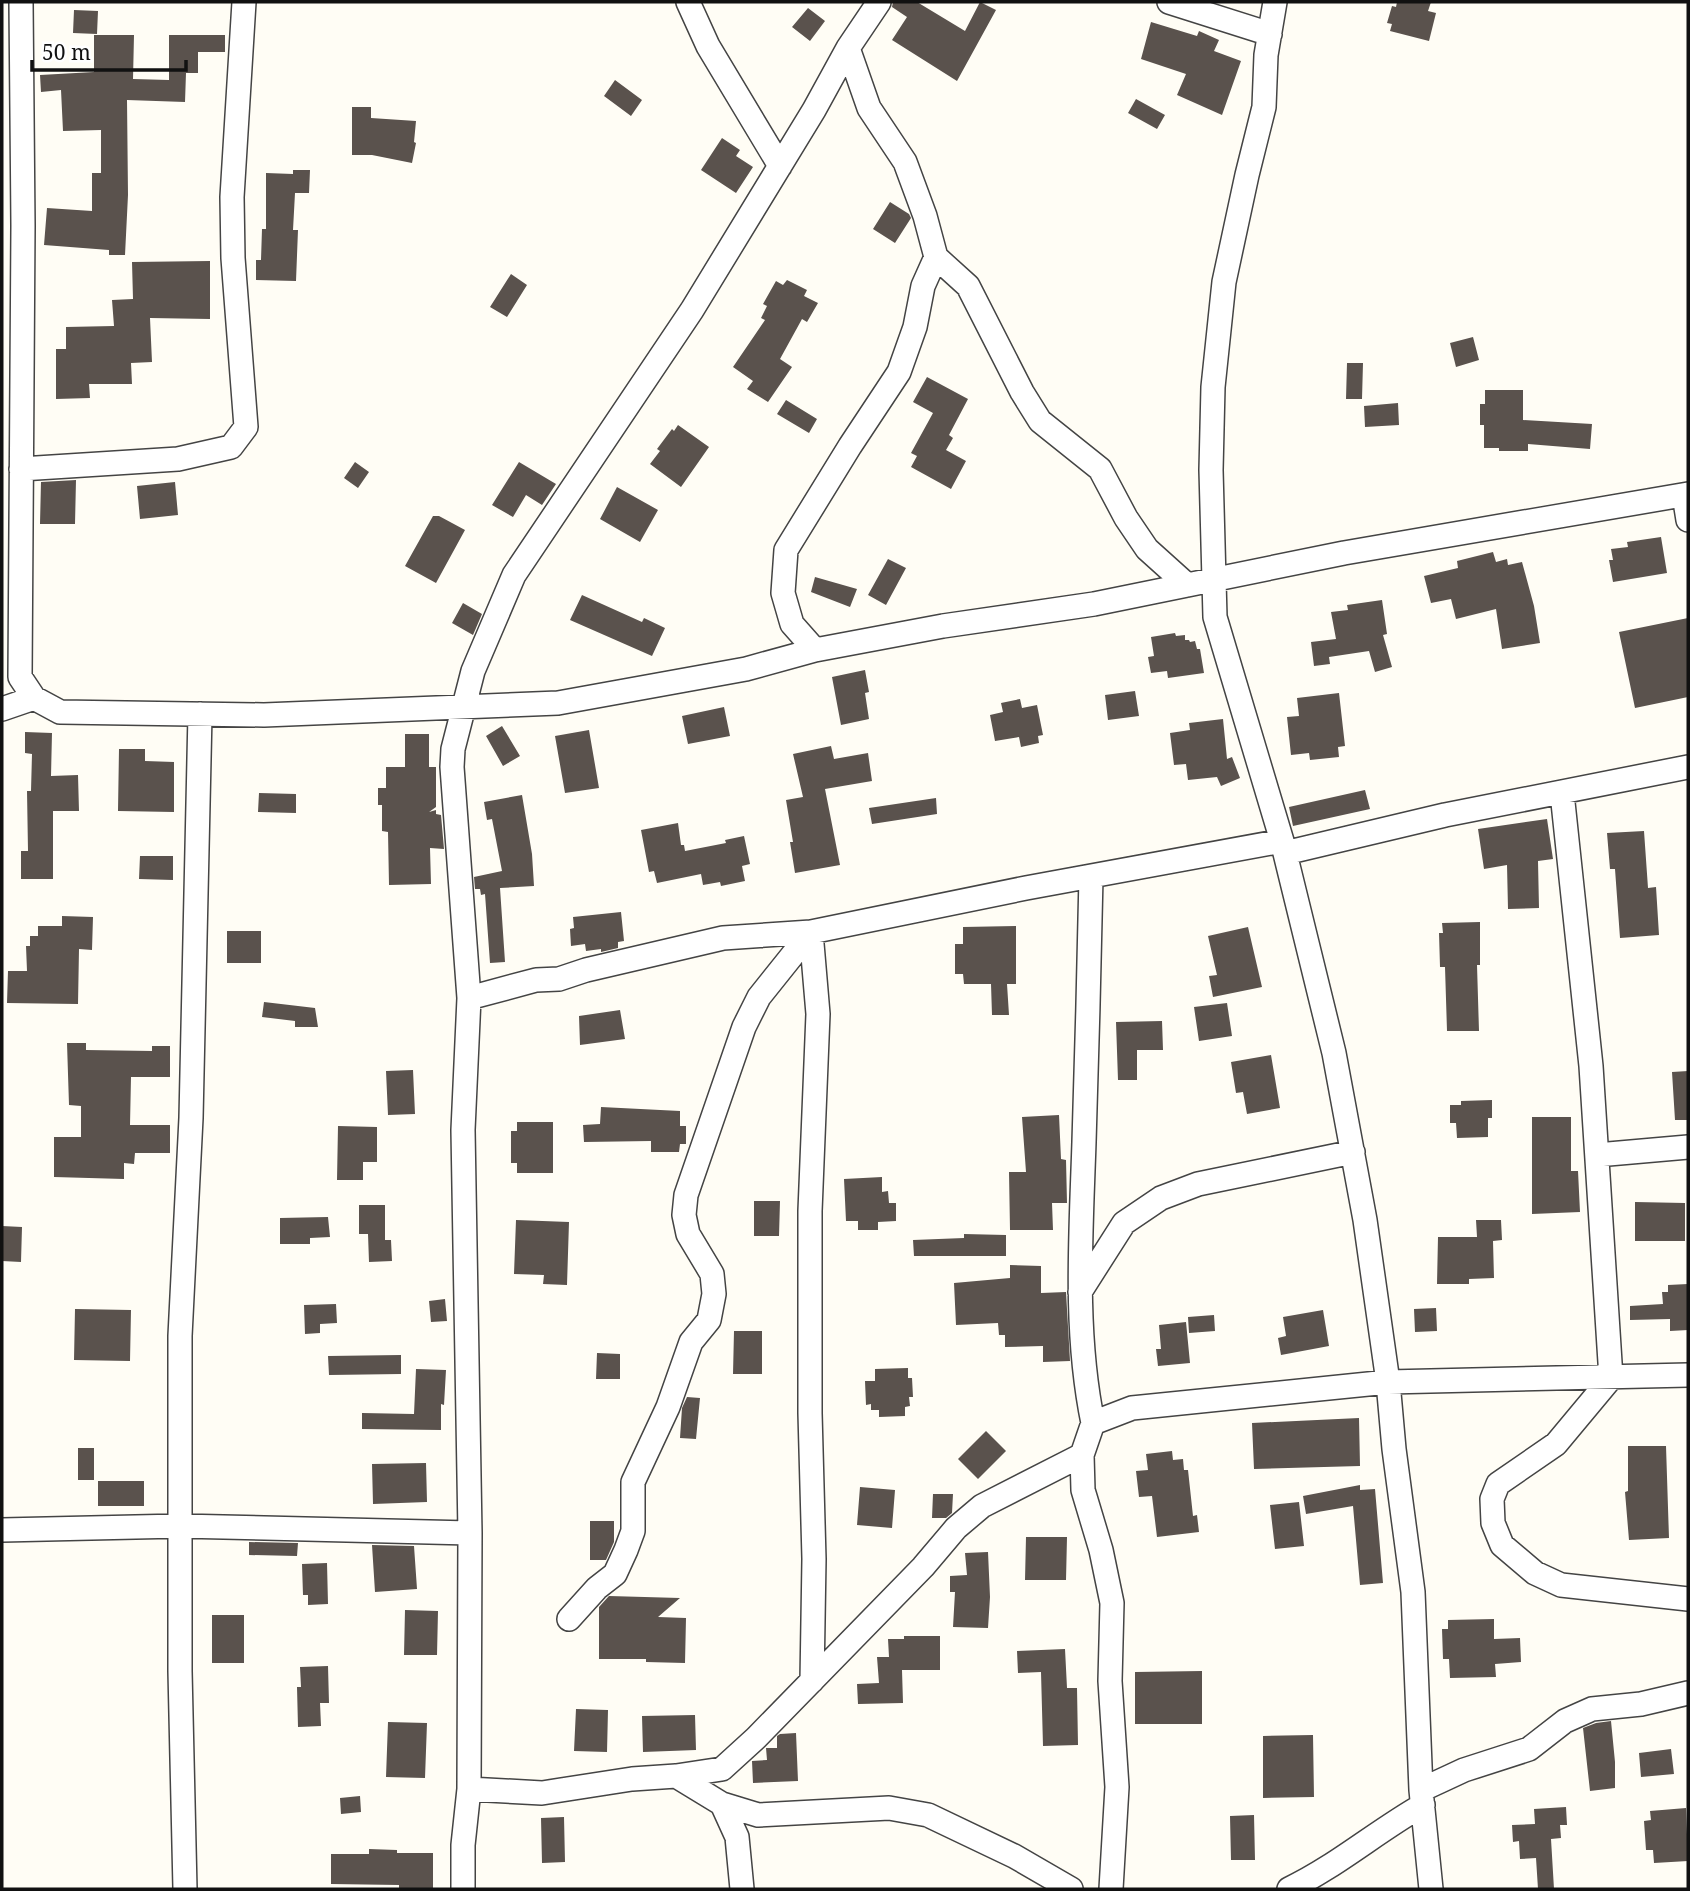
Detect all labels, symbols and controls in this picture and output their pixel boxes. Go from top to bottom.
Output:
scale bar [32,28,186,72]
text: 50 m [42,38,91,66]

